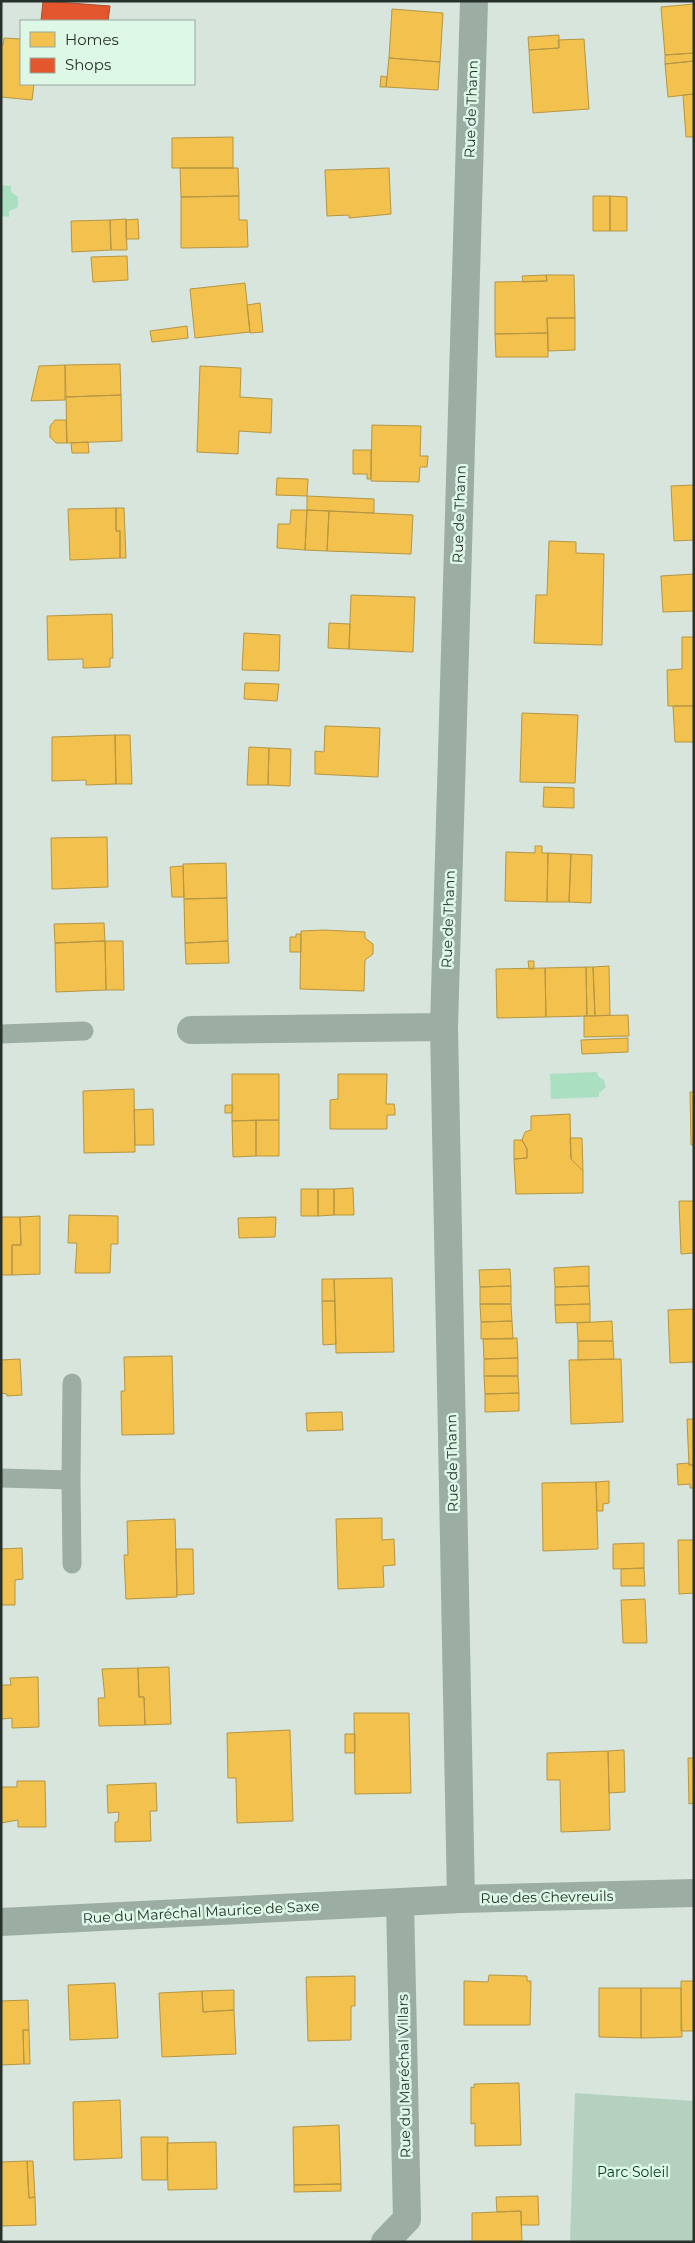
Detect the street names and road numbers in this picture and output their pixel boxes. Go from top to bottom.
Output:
street label: Rue de Thann [460,60,482,158]
street label: Rue de Thann [448,465,470,563]
street label: Rue de Thann [437,870,459,968]
street label: Rue de Thann [442,1414,462,1512]
street label: Rue des Chevreuils [480,1887,614,1907]
street label: Rue du Maréchal Maurice de Saxe [82,1897,320,1927]
street label: Rue du Maréchal Villars [394,1994,414,2158]

